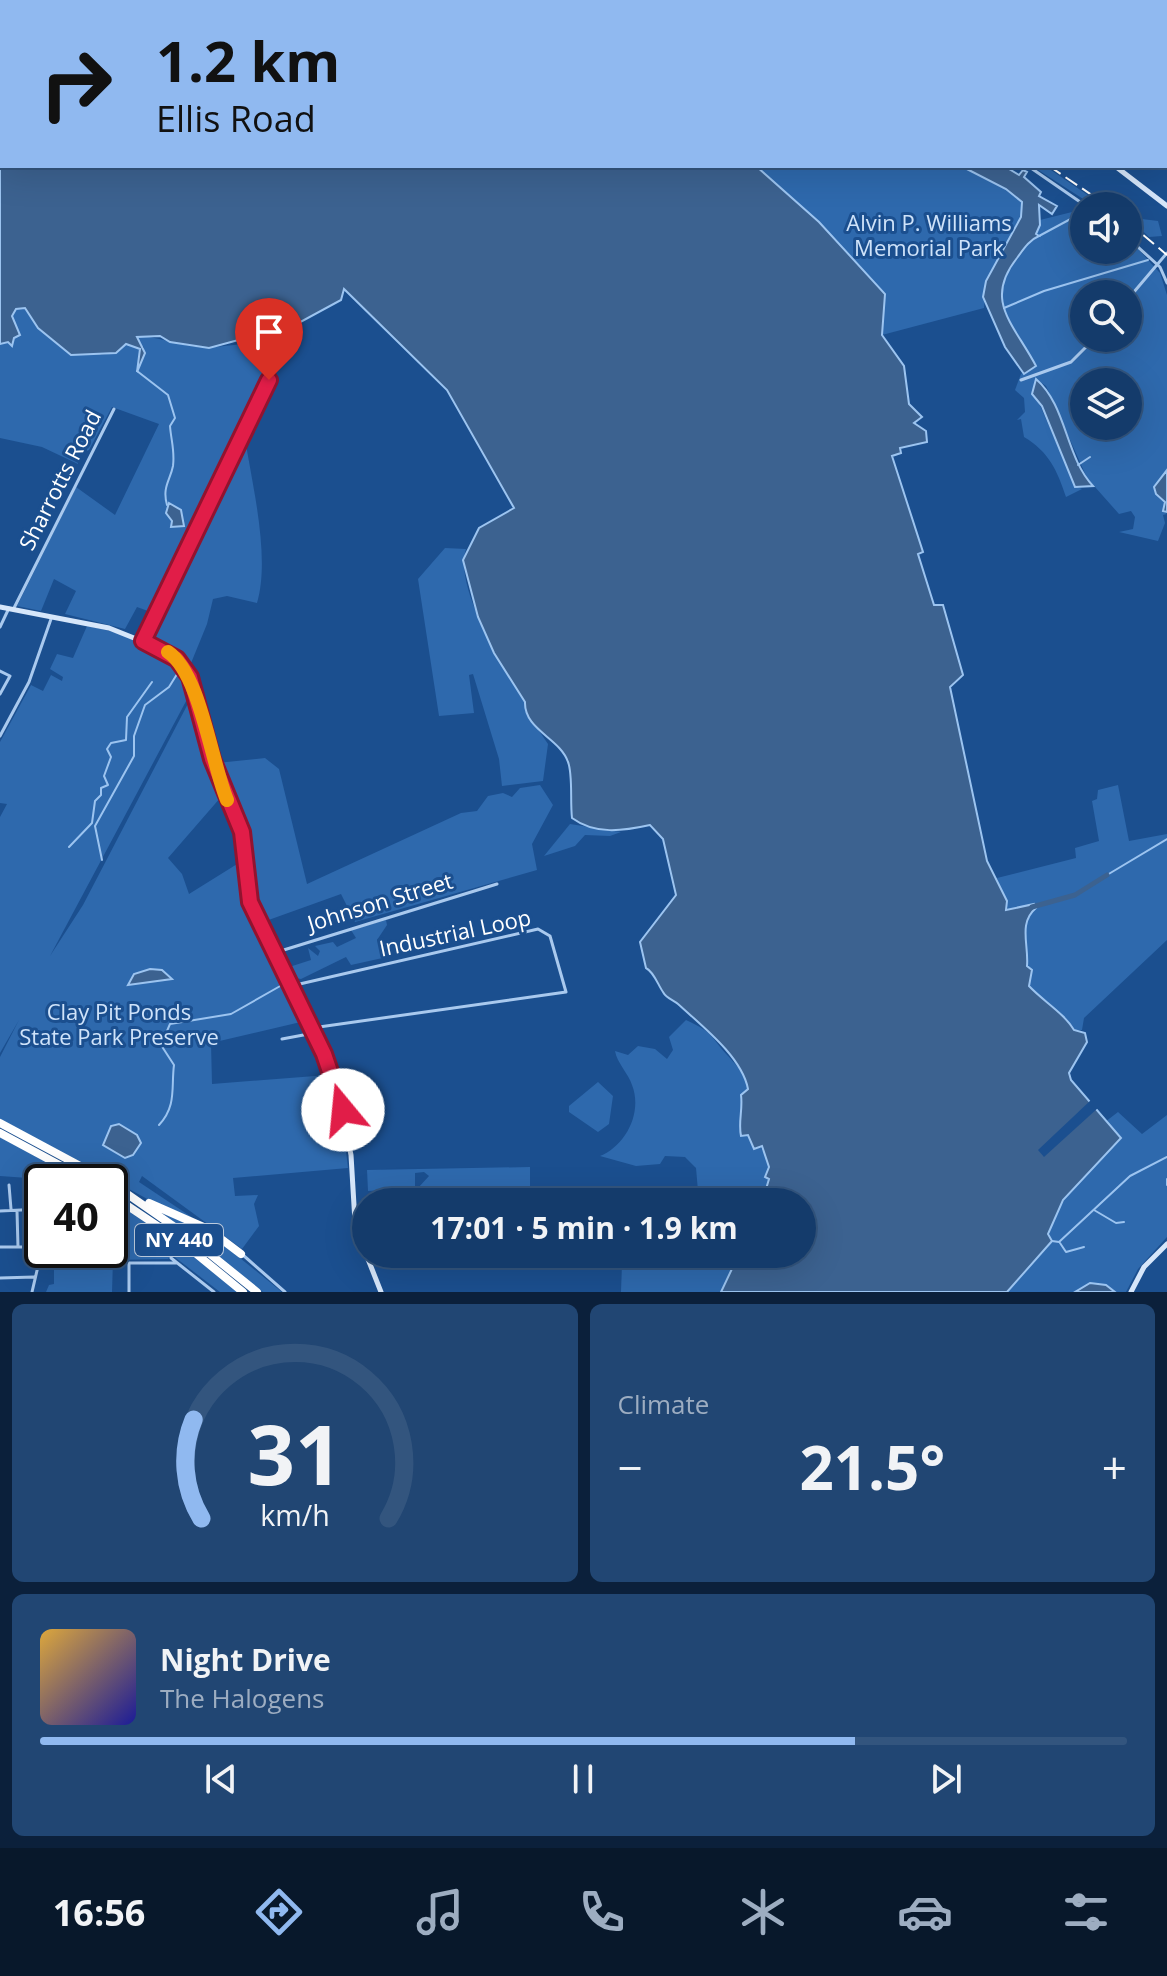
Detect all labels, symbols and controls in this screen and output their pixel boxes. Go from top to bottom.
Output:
text: 1.2 km [156,22,340,98]
icon: right [24,32,128,136]
text: Ellis Road [156,94,316,143]
map controls [1070,192,1142,440]
button: sound [1070,192,1142,264]
park label: Alvin P. Williams Memorial Park [846,207,1012,262]
button: search [1070,280,1142,352]
pin [235,298,303,380]
icon: arrive [247,310,291,354]
button: layers [1070,368,1142,440]
street label: Sharrotts Road [11,404,107,555]
street label: Johnson Street [301,865,456,938]
street label: Industrial Loop [376,901,533,963]
park label: Clay Pit Ponds State Park Preserve [19,996,219,1051]
position arrow [301,1068,385,1152]
speed limit sign: 40 [24,1164,128,1268]
text: 17:01 · 5 min · 1.9 km [430,1207,738,1248]
road number: NY 440 [135,1224,223,1256]
text: Climate [618,1386,709,1422]
text: 31 [247,1396,342,1509]
text: 21.5° [799,1426,945,1508]
text: − [618,1437,643,1497]
text: + [1102,1437,1127,1497]
text: km/h [260,1495,329,1534]
text: Night Drive [160,1639,331,1680]
text: The Halogens [160,1680,325,1716]
icon: previous [199,1757,243,1801]
icon: pause [561,1757,605,1801]
icon: next [924,1757,968,1801]
icon: directions [251,1884,307,1940]
icon: music [412,1884,468,1940]
icon: phone [574,1884,630,1940]
icon: climate [735,1884,791,1940]
icon: car [897,1884,953,1940]
icon: filters [1058,1884,1114,1940]
text: 16:56 [53,1888,145,1937]

